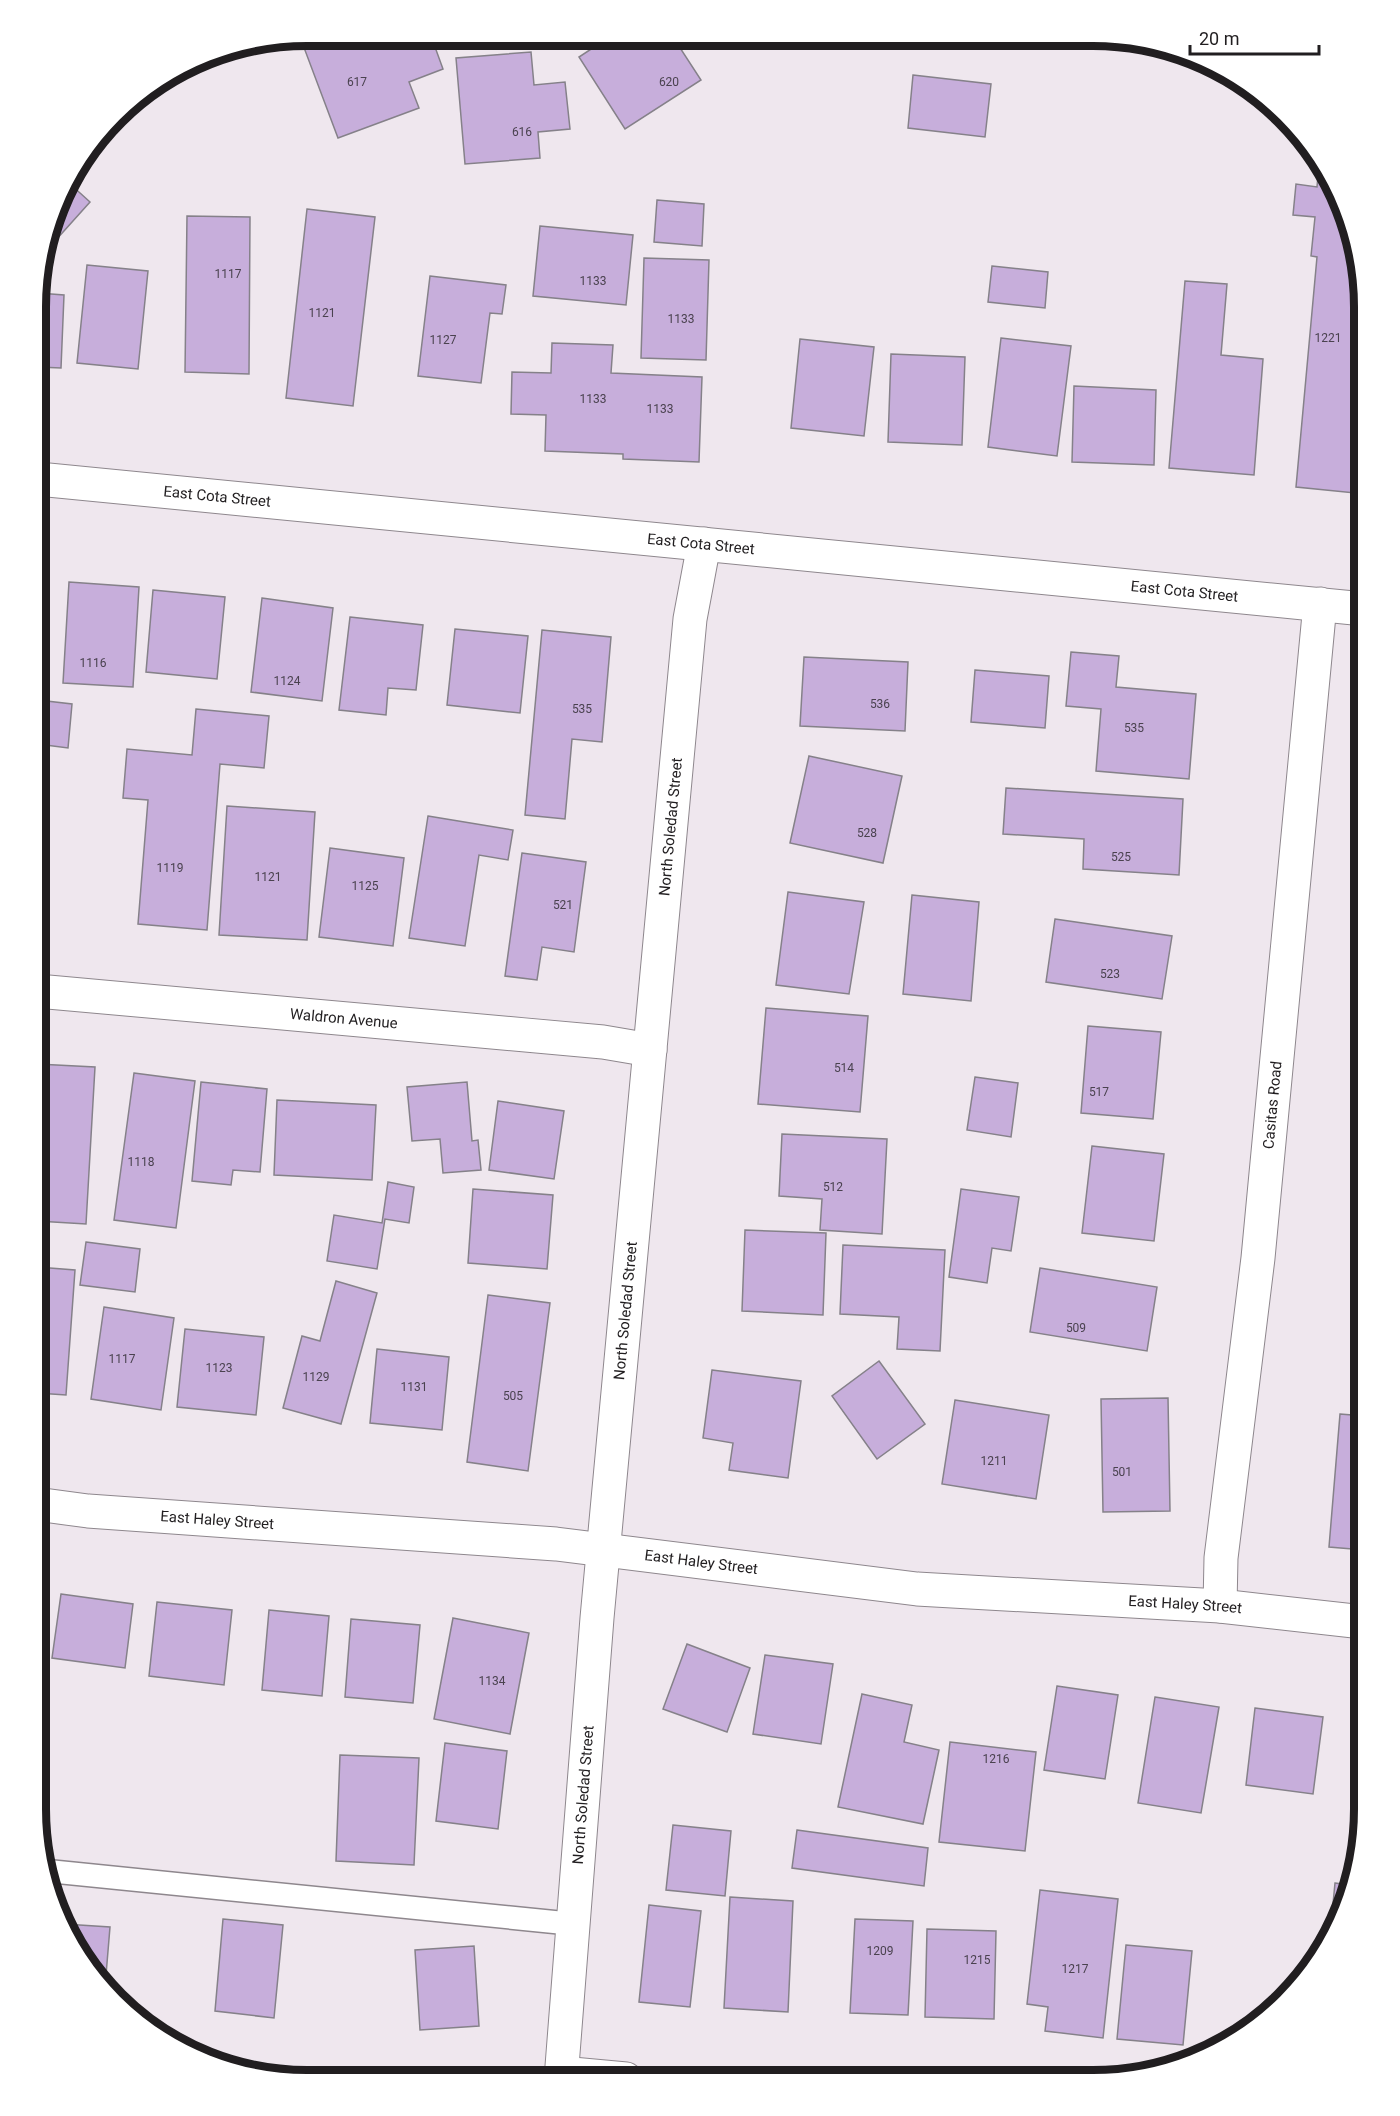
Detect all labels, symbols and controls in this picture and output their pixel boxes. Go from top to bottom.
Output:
scale bar [1190,18,1319,56]
text: 20 m [1199,28,1239,49]
house number: 617 [347,75,367,89]
house number: 620 [659,75,679,89]
house number: 616 [512,125,532,139]
house number: 1117 [215,267,242,281]
house number: 1133 [580,274,606,288]
house number: 1121 [309,306,335,320]
house number: 1133 [668,312,694,326]
house number: 1221 [1315,331,1341,345]
house number: 1127 [430,333,457,347]
house number: 1133 [580,392,606,406]
house number: 1133 [647,402,673,416]
street label: East Cota Street [163,482,272,511]
street label: East Cota Street [646,530,755,558]
street label: East Cota Street [1130,577,1239,606]
house number: 1116 [80,656,107,670]
house number: 1124 [274,674,301,688]
house number: 536 [870,697,890,711]
house number: 535 [572,702,592,716]
house number: 535 [1124,721,1144,735]
street label: North Soledad Street [655,757,686,897]
house number: 528 [857,826,877,840]
house number: 525 [1111,850,1131,864]
house number: 1119 [157,861,183,875]
house number: 1121 [255,870,281,884]
house number: 1125 [352,879,379,893]
house number: 521 [553,898,573,912]
house number: 523 [1100,967,1120,981]
street label: Waldron Avenue [289,1005,398,1032]
street label: Casitas Road [1259,1060,1286,1150]
house number: 514 [834,1061,854,1075]
house number: 517 [1089,1085,1109,1099]
house number: 1118 [128,1155,155,1169]
house number: 512 [823,1180,843,1194]
street label: North Soledad Street [610,1241,641,1381]
house number: 509 [1066,1321,1086,1335]
house number: 1117 [109,1352,136,1366]
house number: 1123 [206,1361,232,1375]
house number: 1129 [303,1370,329,1384]
house number: 1131 [401,1380,427,1394]
house number: 505 [503,1389,523,1403]
house number: 1211 [981,1454,1007,1468]
house number: 501 [1112,1465,1132,1479]
street label: East Haley Street [160,1507,275,1533]
street label: East Haley Street [644,1546,759,1578]
street label: East Haley Street [1128,1592,1243,1617]
house number: 1134 [479,1674,506,1688]
street label: North Soledad Street [569,1725,598,1865]
house number: 1216 [983,1752,1010,1766]
house number: 1209 [867,1944,893,1958]
house number: 1215 [964,1953,991,1967]
house number: 1217 [1062,1962,1089,1976]

